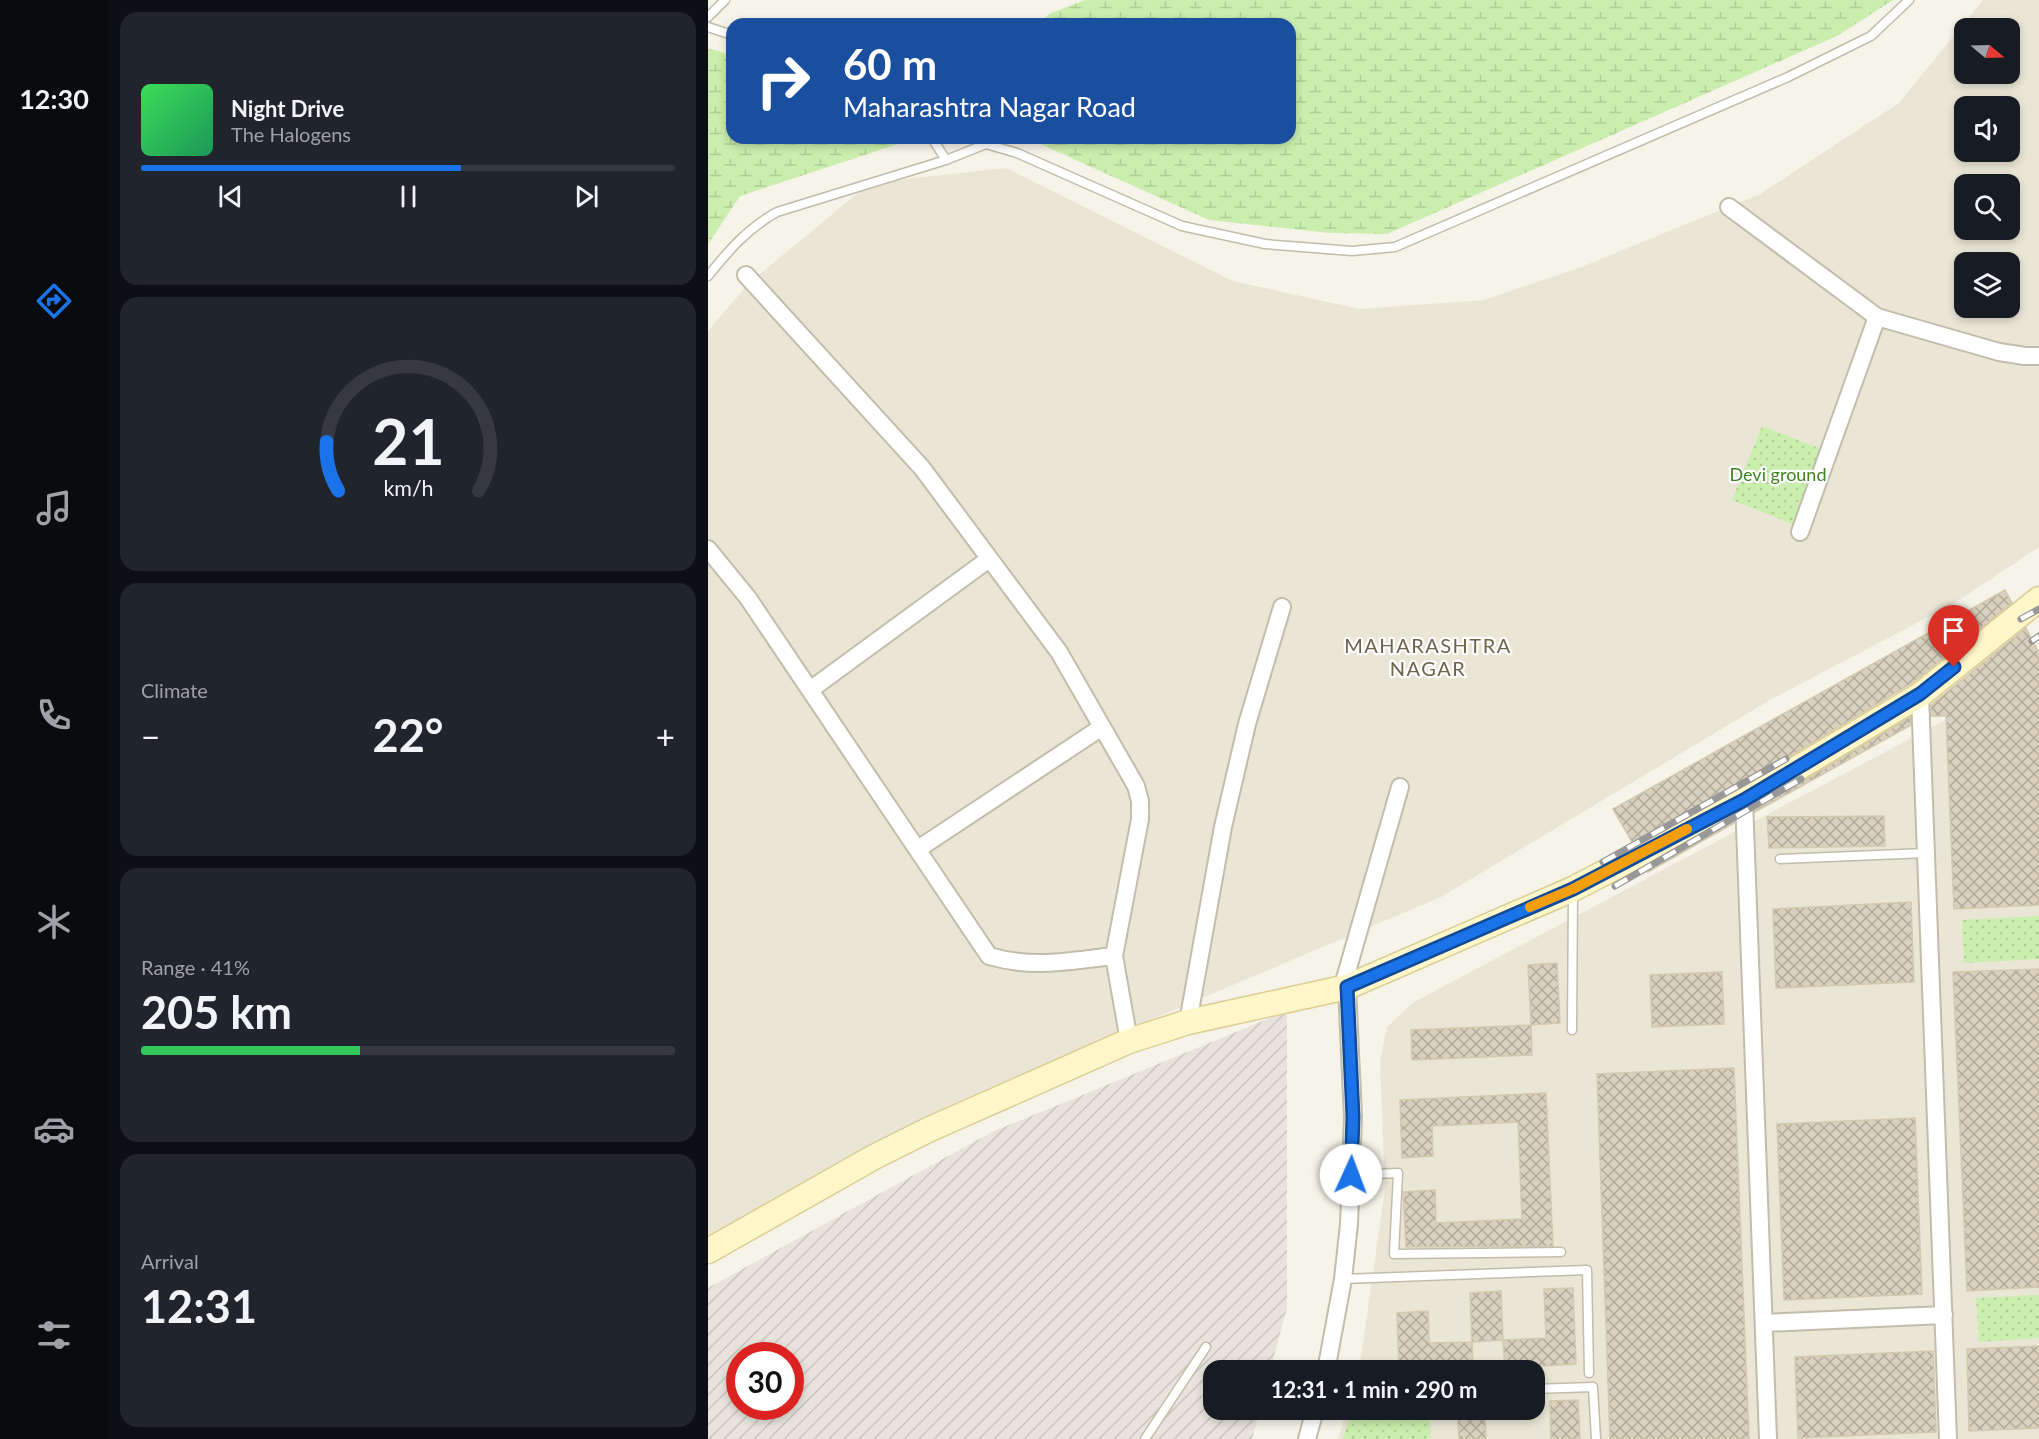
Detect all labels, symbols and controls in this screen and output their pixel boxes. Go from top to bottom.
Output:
north arrow [1954,18,2020,84]
map controls [1954,18,2020,318]
text: 60 m [843,39,937,89]
icon: right [744,42,822,120]
text: 12:30 [19,82,89,115]
text: Maharashtra Nagar Road [843,90,1136,123]
text: Night Drive [231,95,344,122]
button: sound [1954,96,2020,162]
text: The Halogens [231,122,351,146]
button: search [1954,174,2020,240]
icon: previous [214,180,247,213]
icon: pause [392,180,425,213]
icon: next [570,180,603,213]
button: layers [1954,252,2020,318]
icon: directions [33,280,75,322]
text: 21 [372,403,444,478]
park label: Devi ground [1730,463,1827,485]
text: km/h [383,476,433,502]
icon: music [33,487,75,529]
pin [1928,605,1979,667]
icon: arrive [1937,614,1970,647]
district label: MAHARASHTRA NAGAR [1344,633,1512,680]
text: Climate [141,678,208,702]
icon: phone [33,694,75,736]
text: 22° [373,708,443,762]
text: − [141,716,160,756]
text: + [656,716,675,756]
icon: climate [33,901,75,943]
text: Range · 41% [141,955,250,979]
text: 205 km [141,985,292,1039]
icon: car [33,1108,75,1150]
position arrow [1319,1143,1383,1207]
text: Arrival [141,1249,199,1273]
text: 12:31 [141,1279,257,1333]
icon: filters [33,1314,75,1356]
speed limit sign: 30 [726,1342,804,1420]
text: 12:31 · 1 min · 290 m [1271,1376,1477,1403]

